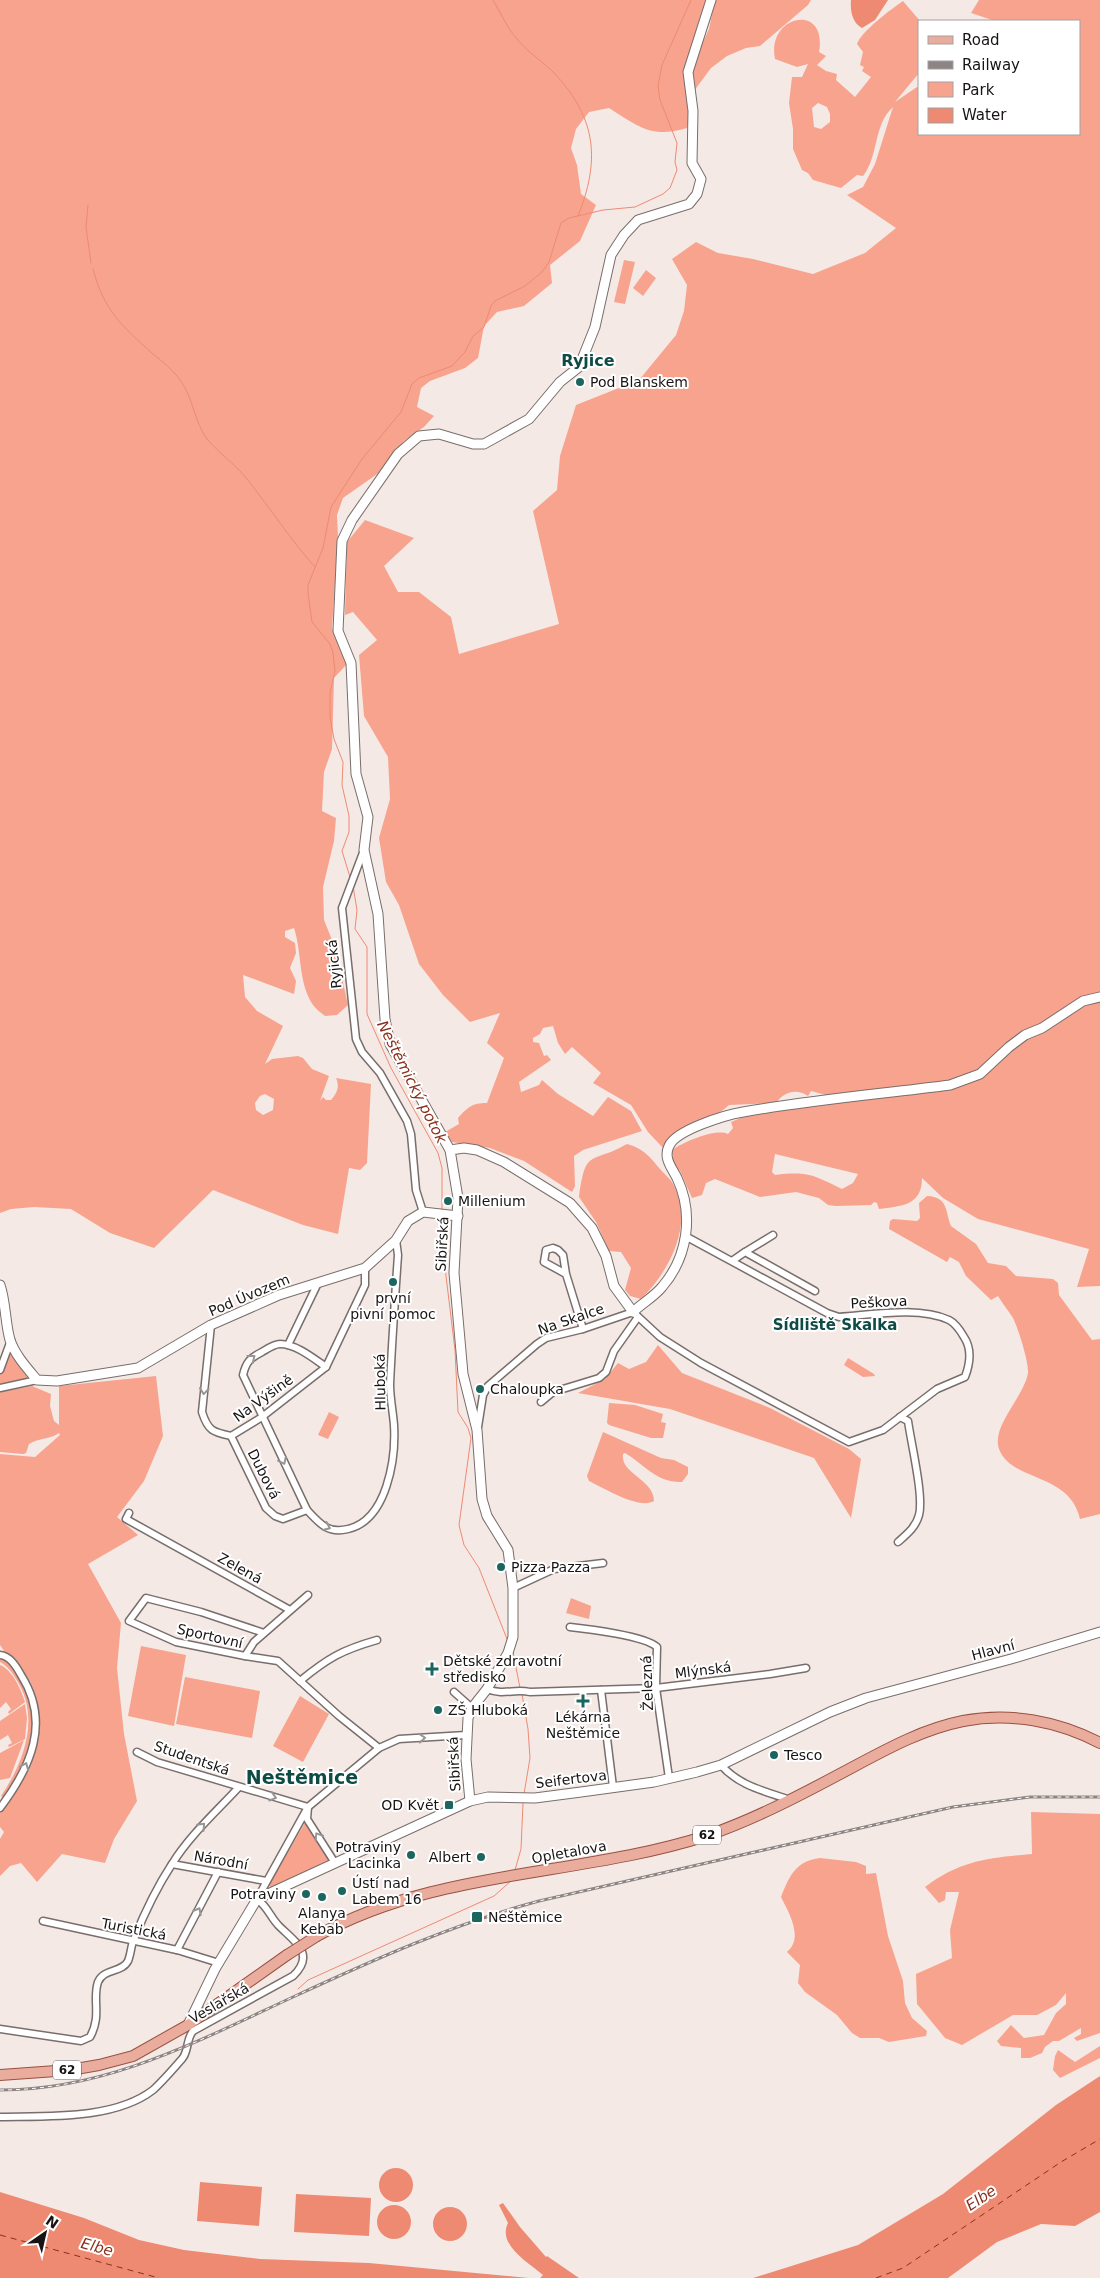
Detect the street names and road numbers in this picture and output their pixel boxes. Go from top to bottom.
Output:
street label: Ryjická [323,939,345,989]
street label: Sibiřská [433,1216,451,1272]
street label: Pod Úvozem [206,1270,292,1319]
street label: Peškova [850,1293,908,1311]
street label: Na Skalce [536,1300,606,1338]
street label: Hluboká [372,1353,388,1411]
street label: Na Výšině [230,1371,296,1425]
street label: Dubová [245,1446,283,1502]
street label: Zelená [215,1549,265,1587]
street label: Sportovní [175,1621,246,1652]
street label: Hlavní [970,1636,1017,1663]
street label: Železná [637,1655,656,1711]
street label: Mlýnská [674,1659,732,1681]
street label: Sibiřská [445,1736,463,1792]
street label: Studentská [152,1738,232,1778]
street label: Seifertova [534,1767,608,1791]
road number: 62 [693,1826,721,1844]
street label: Opletalova [530,1838,608,1866]
street label: Národní [193,1847,250,1873]
street label: Turistická [99,1915,168,1943]
street label: Veslařská [186,1979,252,2027]
road number: 62 [53,2060,81,2080]

